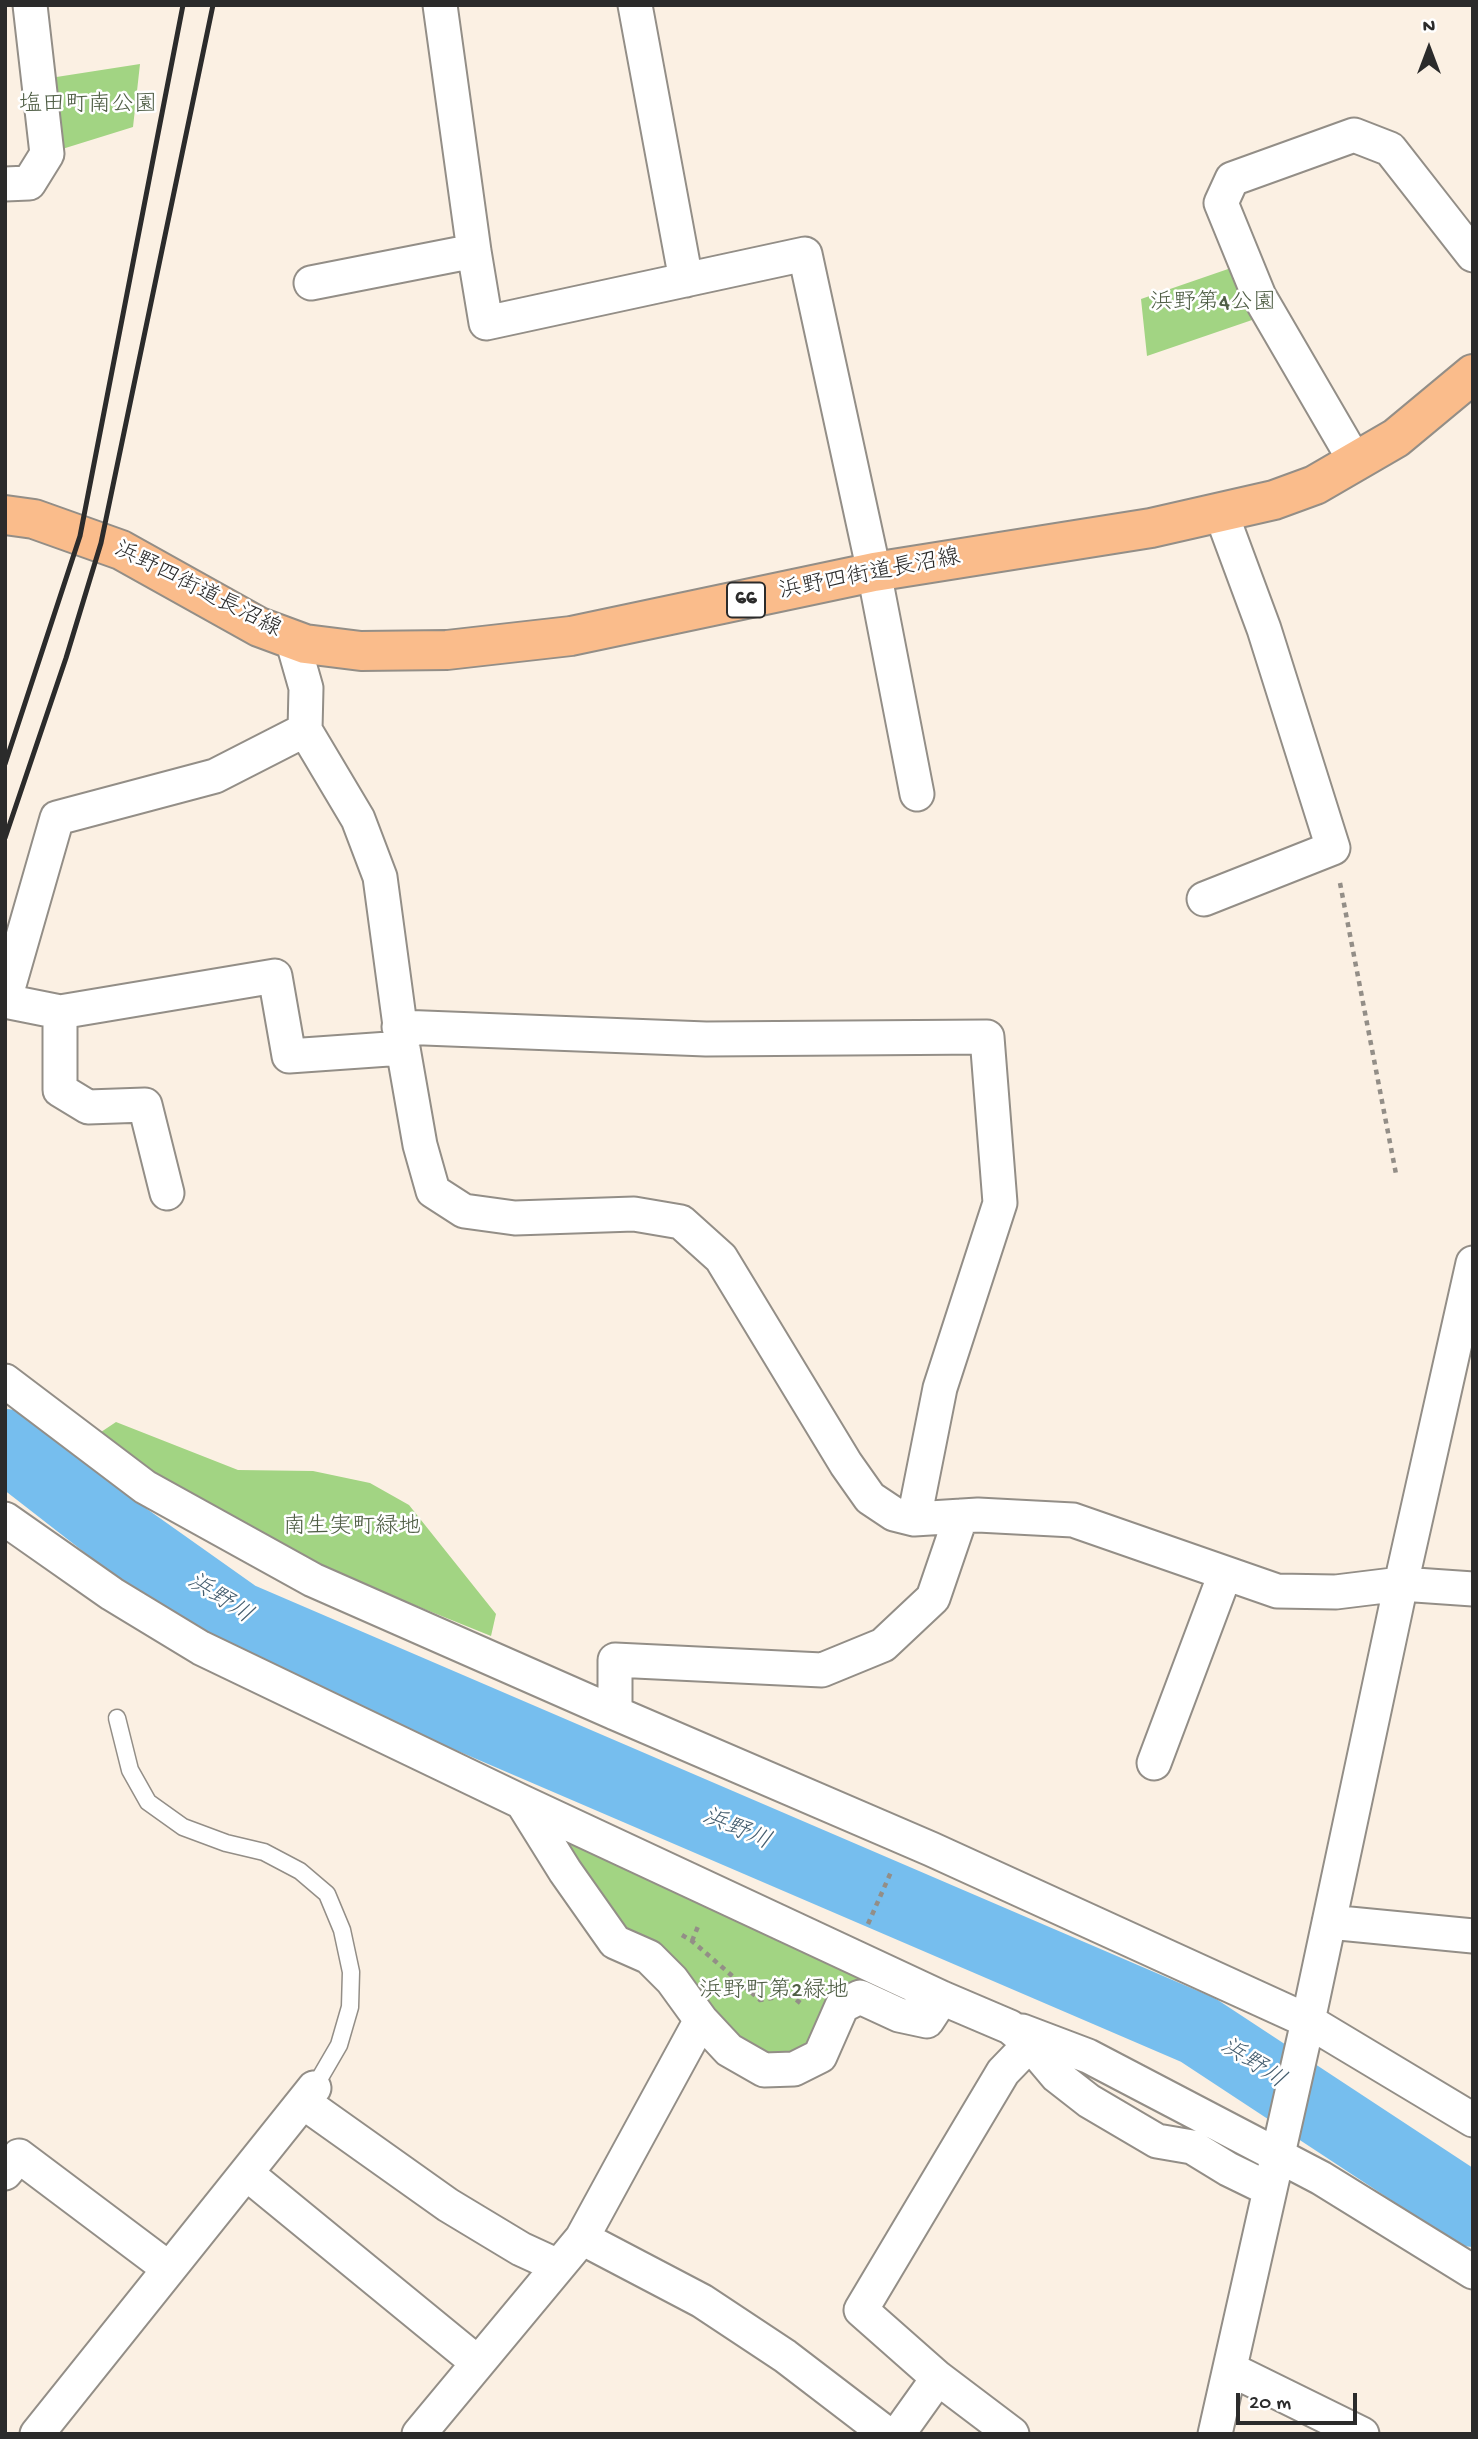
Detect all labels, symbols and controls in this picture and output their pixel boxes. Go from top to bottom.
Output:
north arrow [1394,14,1464,84]
text: N [1423,16,1435,39]
park label: 塩田町南公園 [19,92,157,120]
park label: 浜野第4公園 [1150,290,1276,318]
street label: 浜野四街道長沼線 [109,537,285,645]
street label: 浜野四街道長沼線 [777,545,963,607]
road number: 66 [727,582,765,618]
park label: 南生実町緑地 [283,1514,421,1542]
water label: 浜野川 [181,1568,257,1632]
water label: 浜野川 [697,1804,775,1858]
park label: 浜野町第2緑地 [699,1978,849,2006]
water label: 浜野川 [1214,2033,1290,2097]
scale bar [1240,2380,1361,2424]
text: 20 m [1249,2392,1291,2417]

